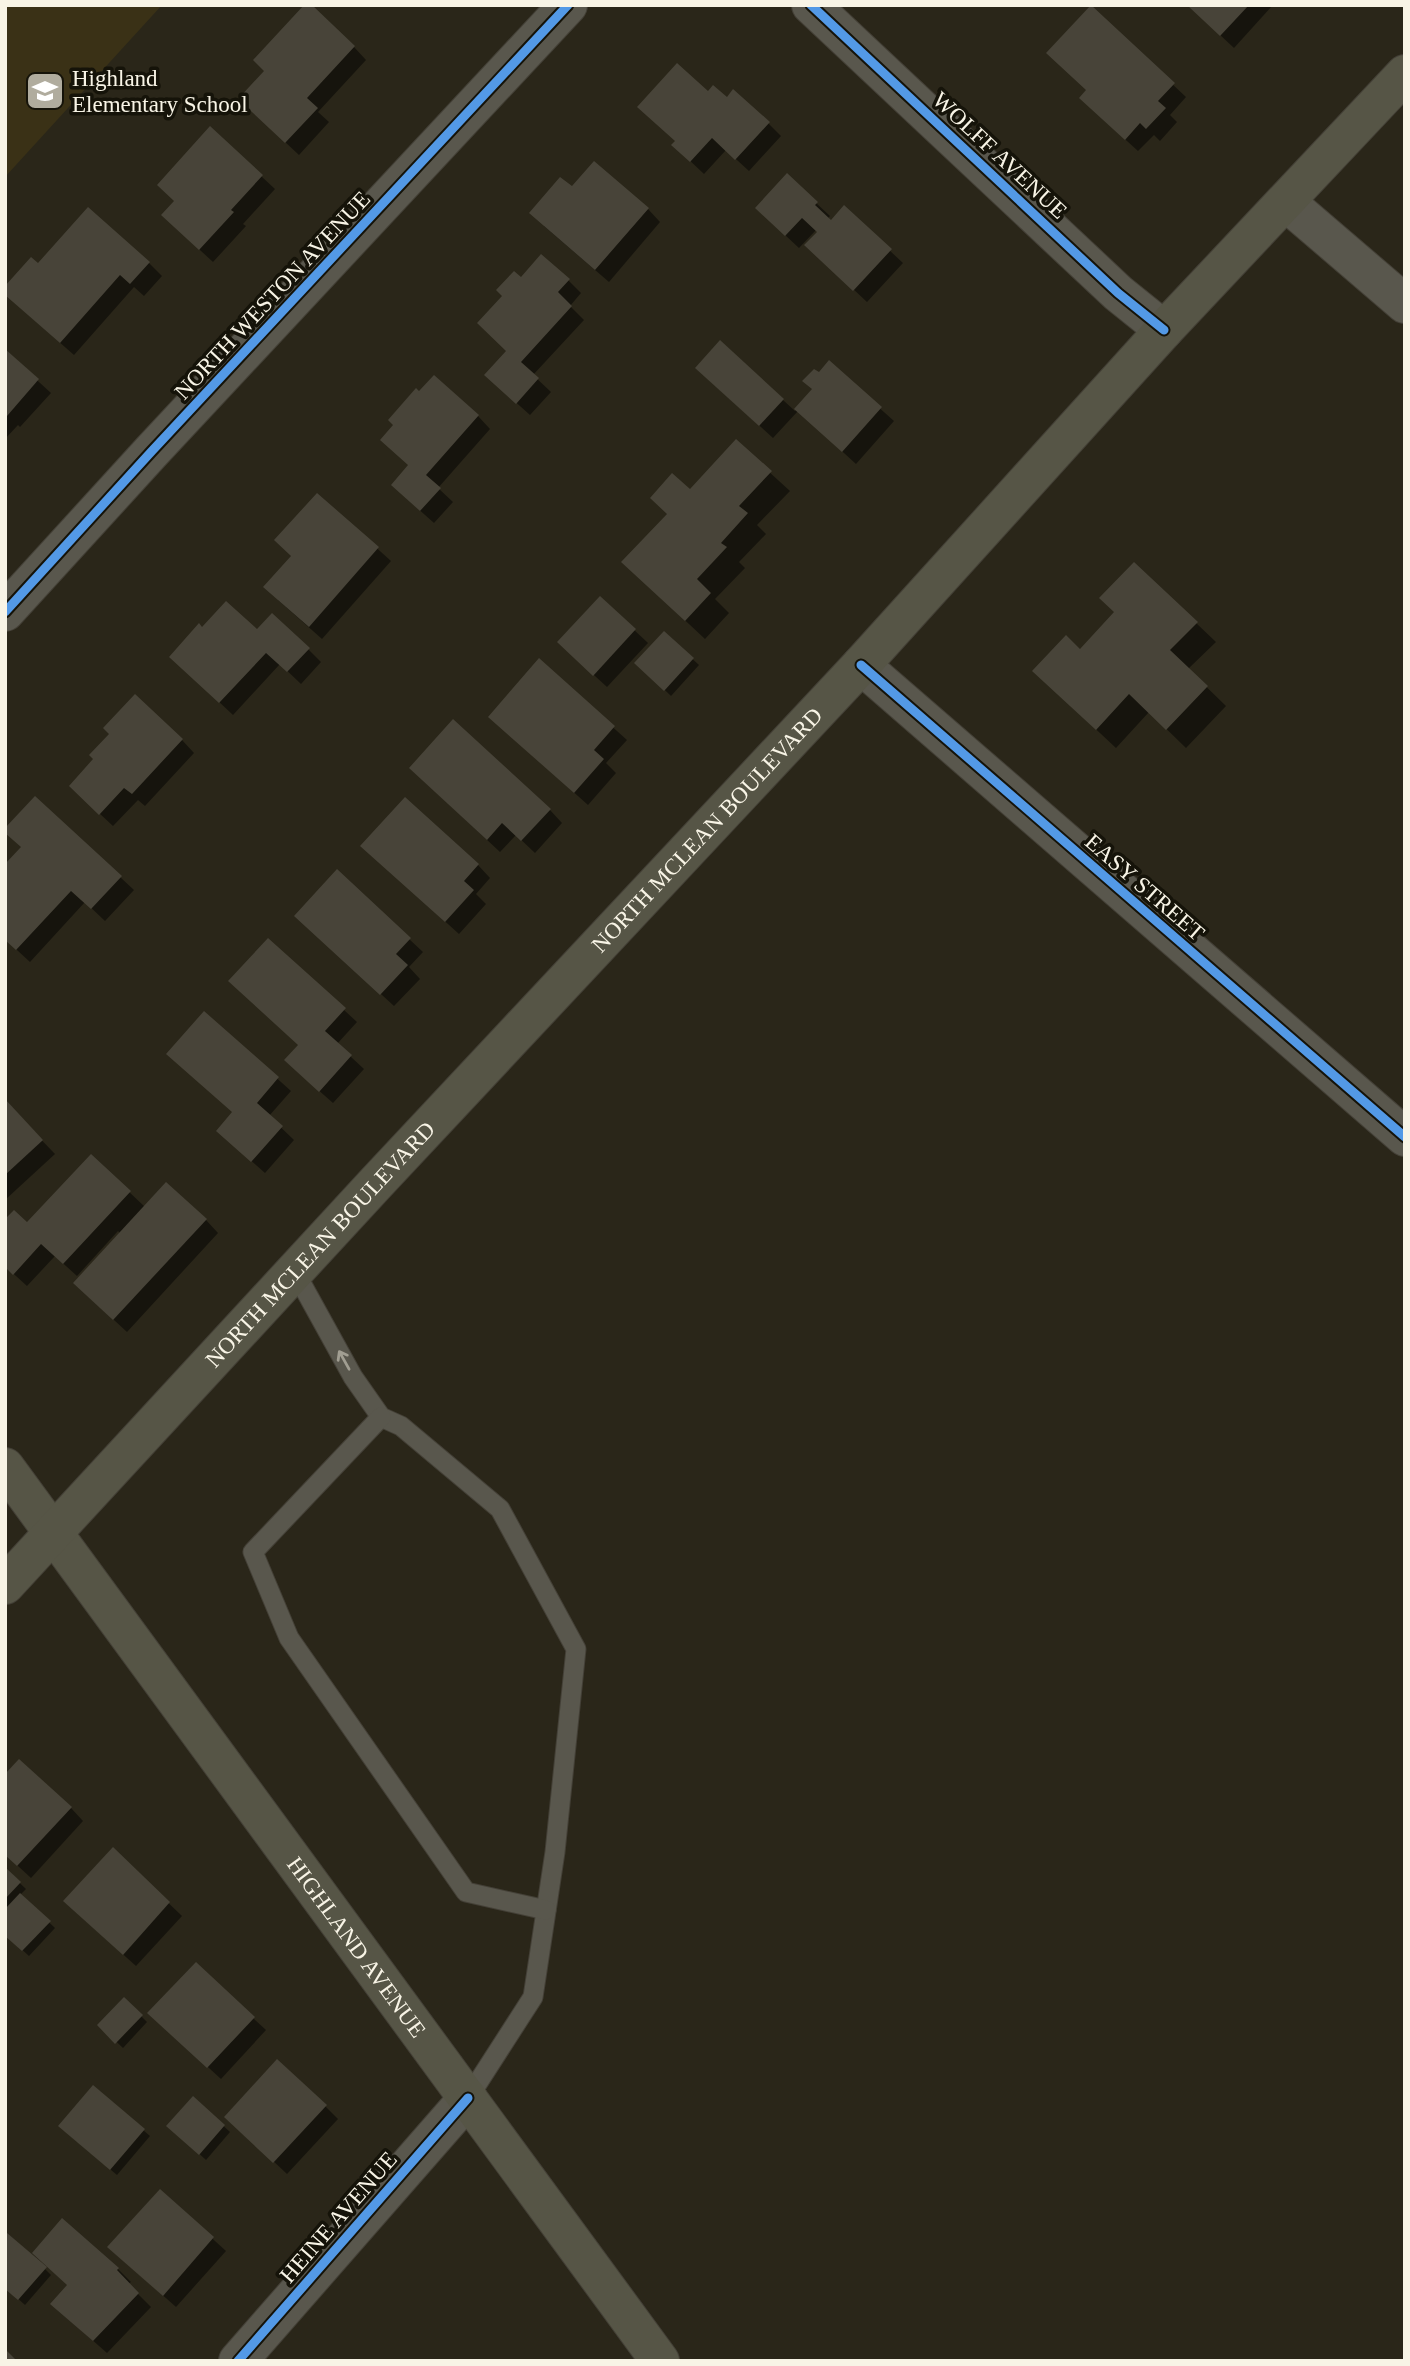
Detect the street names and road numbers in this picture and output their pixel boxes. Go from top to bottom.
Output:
street label: WOLFF AVENUE [928,87,1072,224]
street label: NORTH WESTON AVENUE [170,186,375,404]
street label: NORTH MCLEAN BOULEVARD [587,703,828,957]
street label: EASY STREET [1080,829,1209,946]
street label: NORTH MCLEAN BOULEVARD [200,1117,440,1372]
street label: HIGHLAND AVENUE [282,1852,431,2042]
street label: HEINE AVENUE [275,2147,402,2288]

